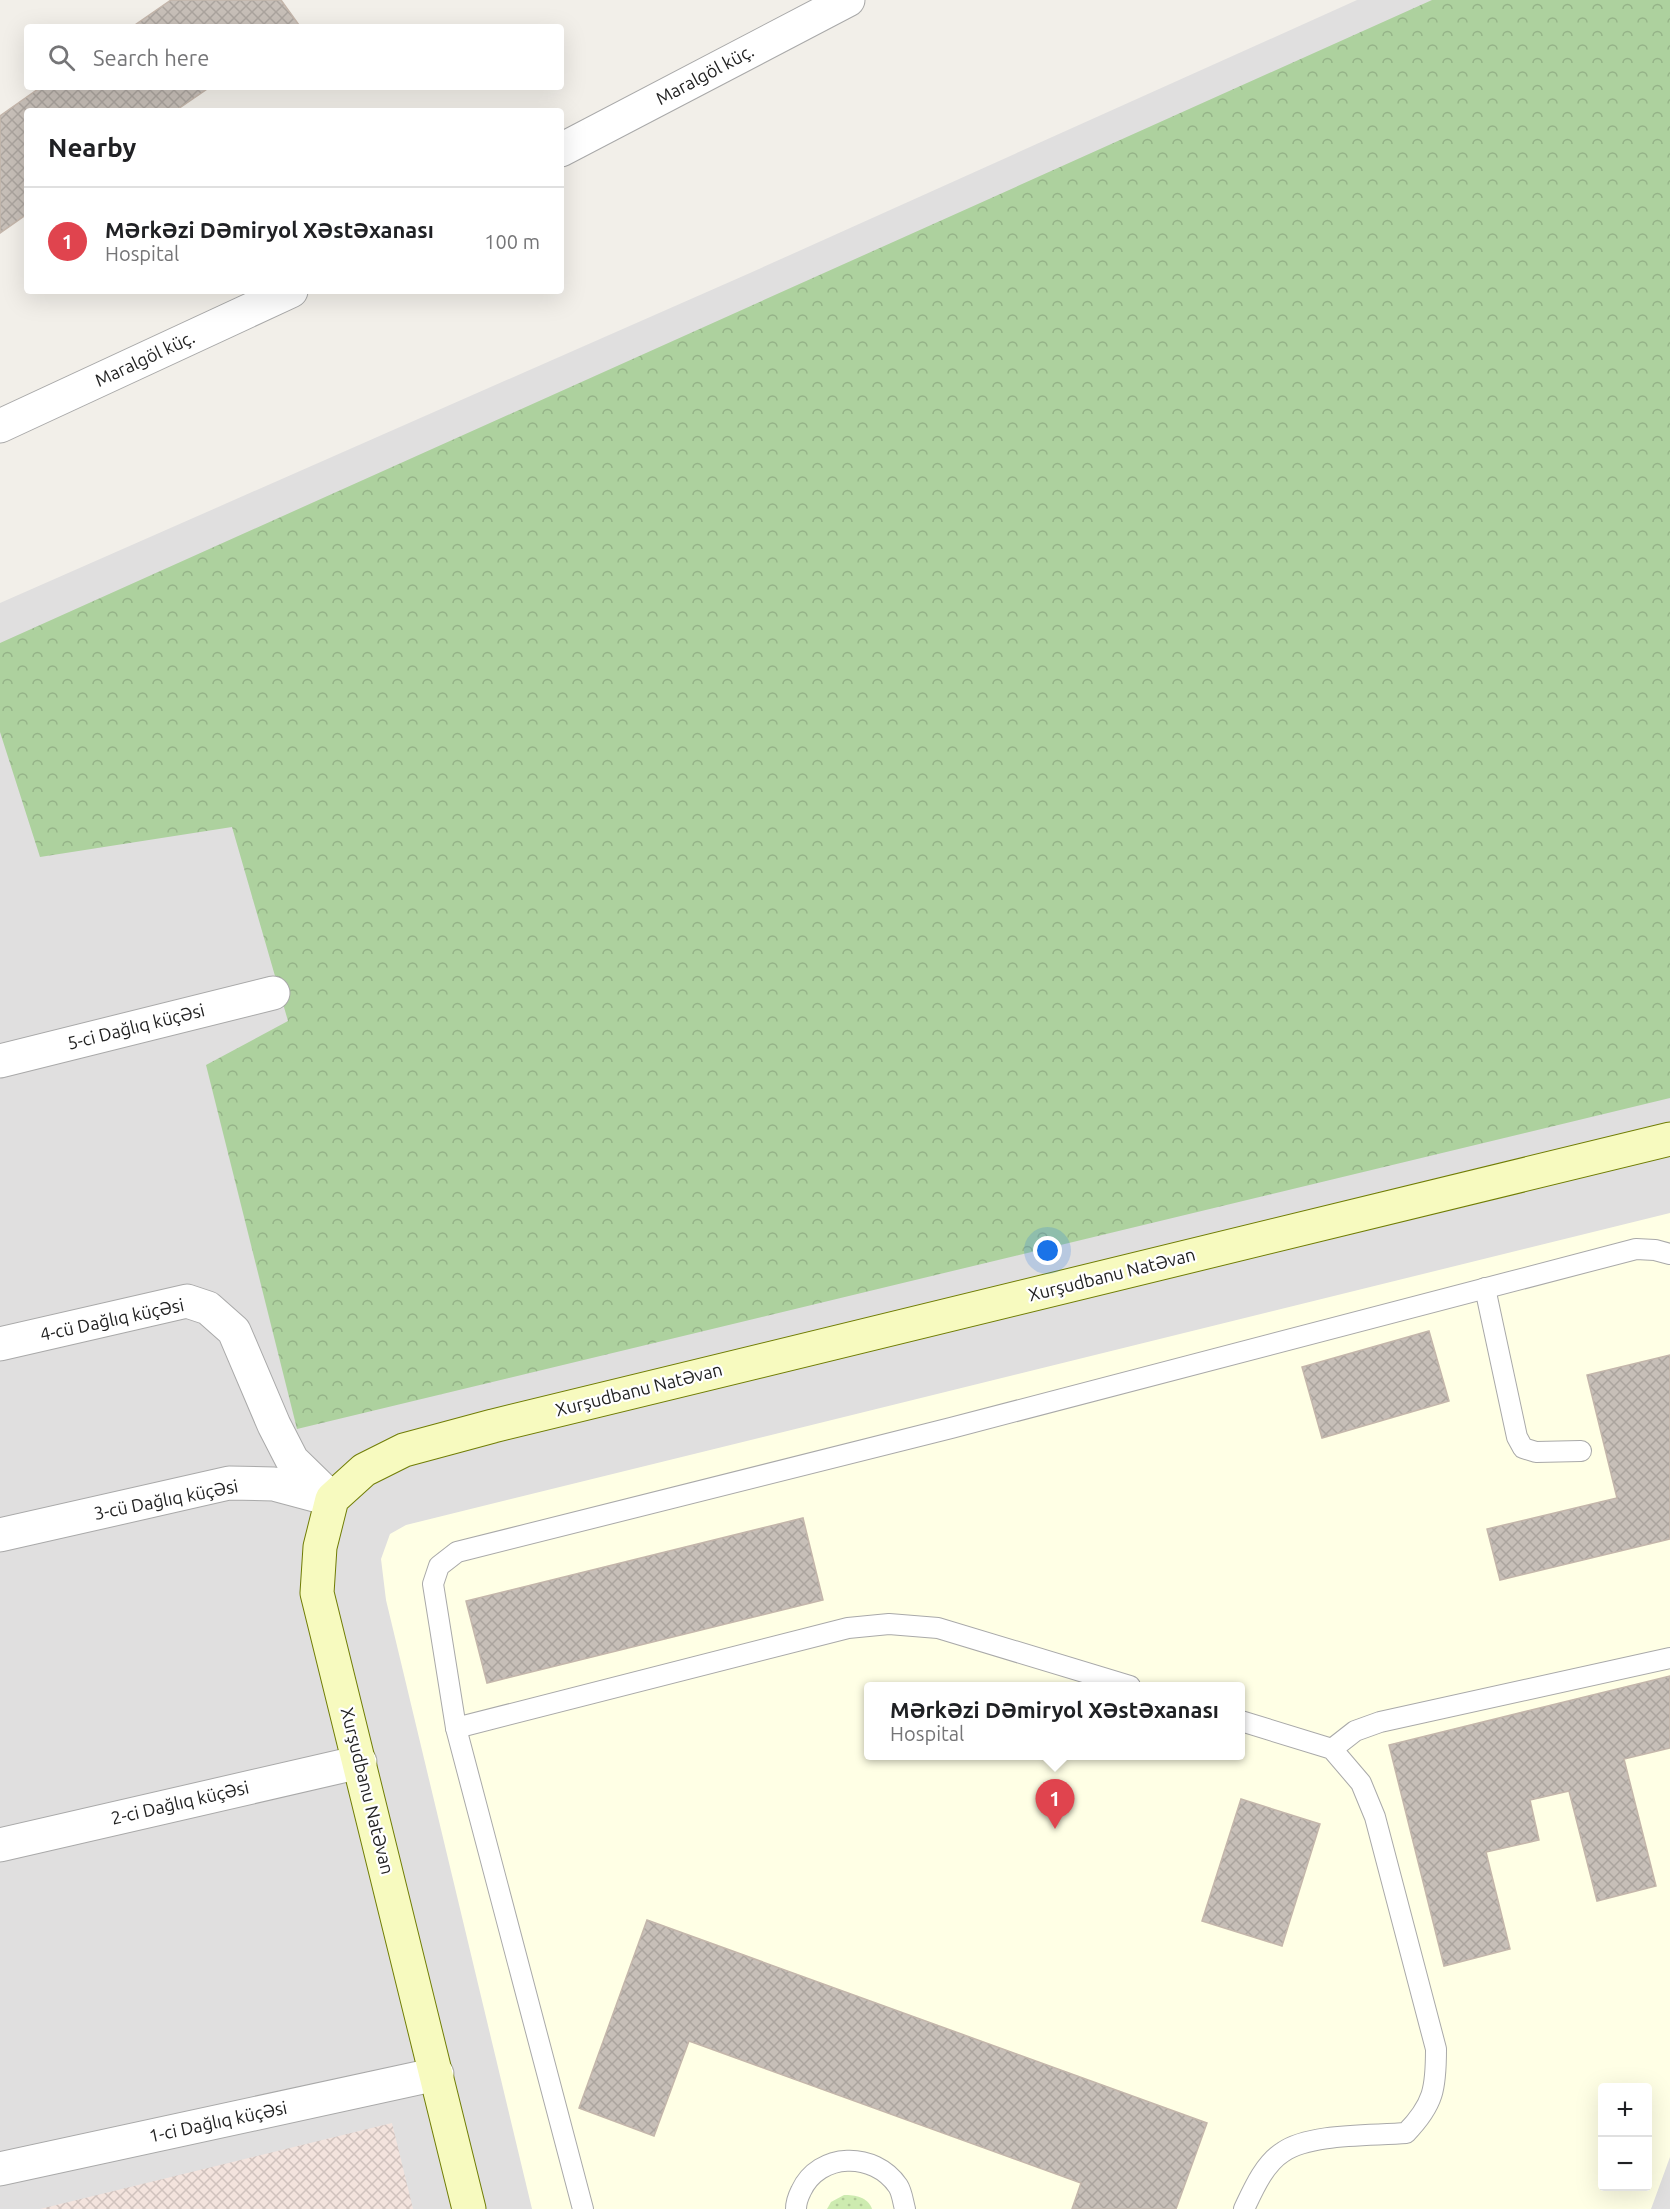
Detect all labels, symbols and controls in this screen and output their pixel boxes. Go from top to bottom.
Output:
search box [24,24,564,90]
street label: Maralgöl küç. [652,40,757,108]
icon: search [45,41,78,74]
text: Search here [93,45,209,70]
text: Nearby [48,133,136,162]
text: Mərkəzi Dəmiryol Xəstəxanası [105,217,434,242]
text: 1 [62,230,73,253]
text: 100 m [484,230,540,253]
text: Hospital [105,242,179,265]
street label: Maralgöl küç. [92,326,198,390]
street label: 5-ci Dağlıq küçəsi [65,999,206,1053]
your location [1033,1236,1062,1265]
street label: Xurşudbanu Natəvan [1026,1244,1197,1304]
street label: 4-cü Dağlıq küçəsi [38,1294,186,1344]
street label: Xurşudbanu Natəvan [553,1359,724,1419]
street label: 3-cü Dağlıq küçəsi [92,1475,240,1523]
popup [864,1682,1245,1760]
text: Mərkəzi Dəmiryol Xəstəxanası [890,1697,1219,1722]
street label: Xurşudbanu Natəvan [338,1705,398,1876]
text: Hospital [890,1722,964,1745]
street label: 2-ci Dağlıq küçəsi [109,1776,251,1828]
pin: 1 [1036,1780,1074,1829]
map controls [1598,2083,1652,2191]
button: + [1598,2083,1652,2137]
street label: 1-ci Dağlıq küçəsi [147,2097,289,2145]
button: − [1598,2137,1652,2191]

